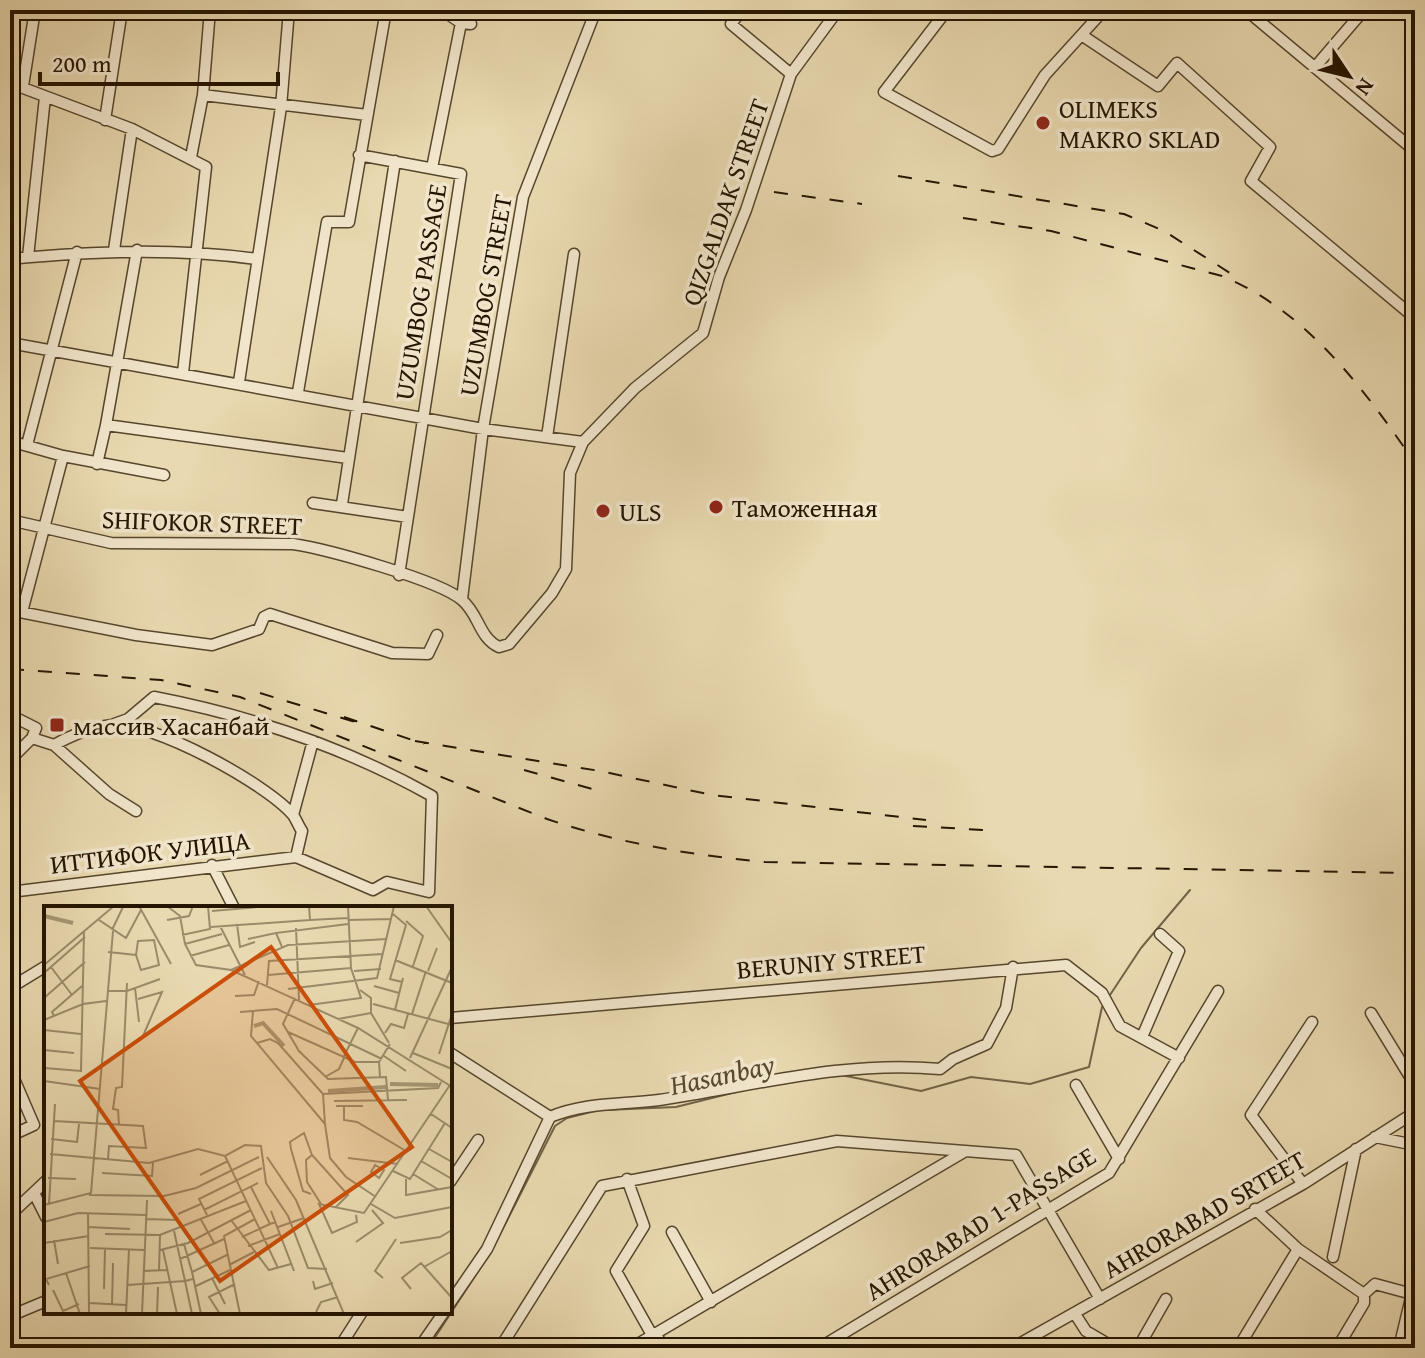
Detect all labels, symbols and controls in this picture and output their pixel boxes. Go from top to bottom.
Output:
scale bar [40,36,278,86]
north arrow [1309,36,1389,116]
text: 200 m [52,46,112,81]
text: N [1348,72,1383,103]
place label: OLIMEKS MAKRO SKLAD [1059,89,1220,158]
street label: QIZGALDAK STREET [671,93,779,311]
marker: OLIMEKS MAKRO SKLAD [1034,114,1052,132]
street label: UZUMBOG PASSAGE [384,181,456,403]
street label: UZUMBOG STREET [448,191,522,399]
place label: Таможенная [732,488,878,527]
place label: ULS [619,492,662,531]
marker: Таможенная [707,498,725,516]
street label: SHIFOKOR STREET [101,499,303,545]
marker: ULS [594,502,612,520]
place label: массив Хасанбай [73,706,270,745]
marker: массив Хасанбай [48,716,66,734]
street label: ИТТИФОК УЛИЦА [48,820,252,884]
inset map [44,906,452,1314]
street label: BERUNIY STREET [735,933,927,989]
water label: Hasanbay [665,1043,778,1105]
street label: AHRORABAD 1-PASSAGE [857,1136,1103,1310]
street label: AHRORABAD SRTEET [1095,1140,1313,1288]

